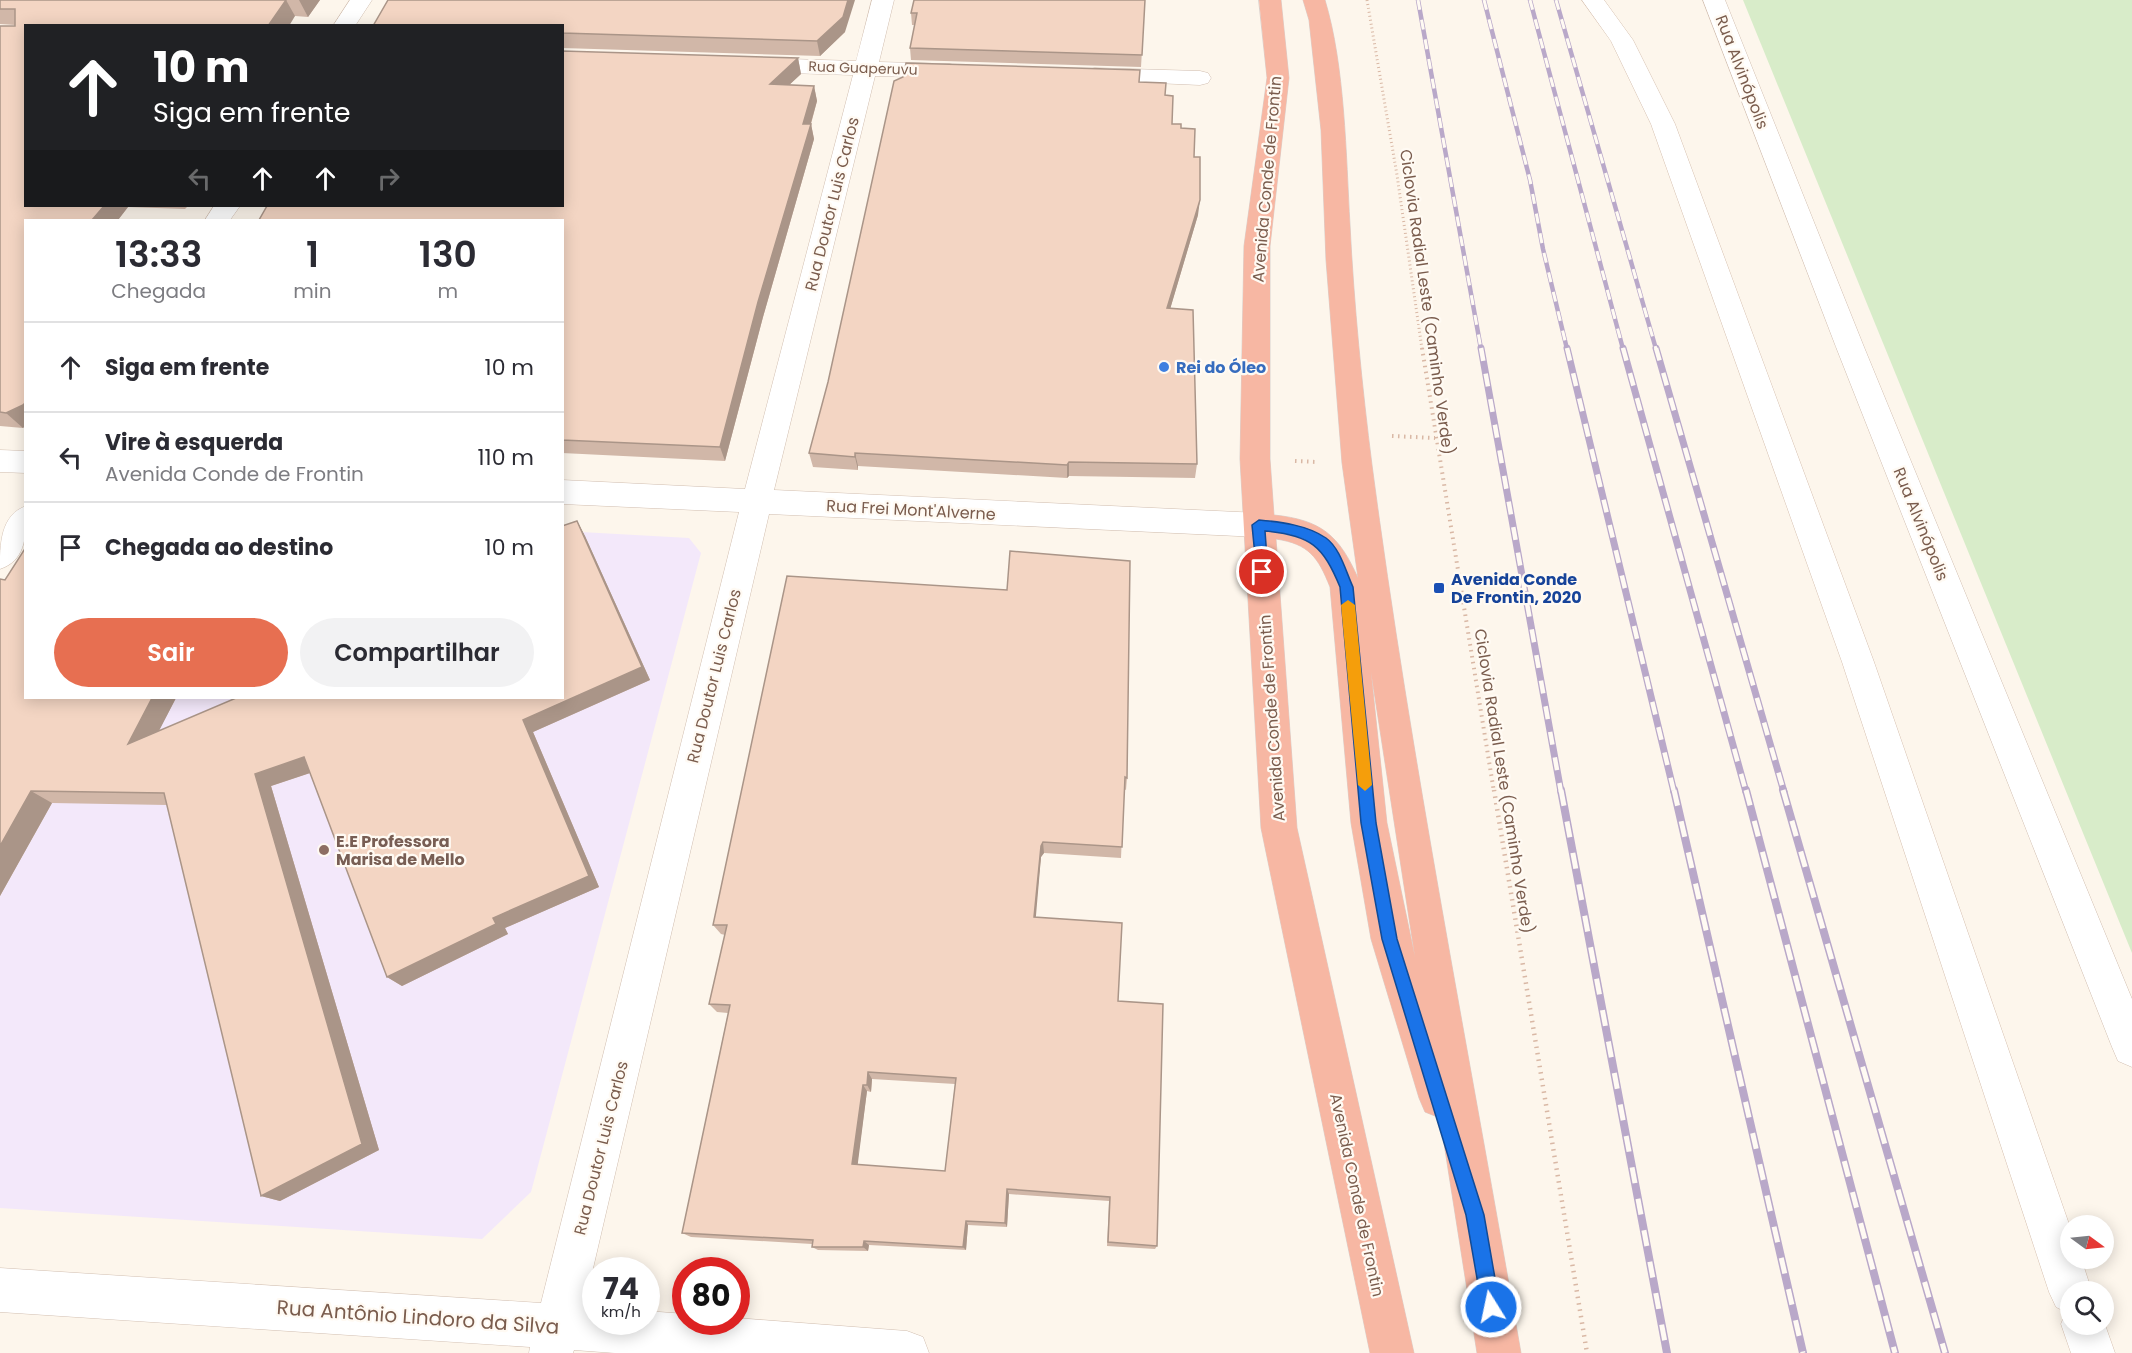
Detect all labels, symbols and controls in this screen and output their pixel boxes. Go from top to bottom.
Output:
street label: Rua Alvinópolis [1710,12,1774,132]
text: 10 m [153,38,250,97]
icon: ahead [54,48,132,126]
street label: Rua Guaperuvu [808,56,918,80]
street label: Avenida Conde de Frontin [1247,75,1287,283]
text: Siga em frente [153,94,351,131]
street label: Rua Doutor Luis Carlos [799,115,865,293]
street label: Ciclovia Radial Leste (Caminho Verde) [1394,148,1460,456]
icon: left [183,162,216,195]
icon: ahead [246,162,279,195]
icon: ahead [309,162,342,195]
icon: right [372,162,405,195]
text: 13:33 [115,229,202,280]
text: 1 [306,229,319,280]
text: 130 [419,229,477,280]
text: Chegada [111,277,206,305]
text: min [293,277,332,305]
text: m [437,277,458,305]
icon: ahead [54,351,87,384]
text: Siga em frente [105,352,269,383]
text: 10 m [485,352,534,383]
place label: Rei do Óleo [1176,356,1266,379]
marker: Rei do Óleo [1157,360,1171,374]
text: Vire à esquerda [105,427,283,458]
icon: left [54,441,87,474]
text: 110 m [478,442,534,473]
text: Avenida Conde de Frontin [105,460,364,488]
street label: Rua Alvinópolis [1888,464,1954,584]
street label: Rua Frei Mont'Alverne [826,494,996,526]
icon: arrive [54,531,87,564]
text: Chegada ao destino [105,532,333,563]
text: 10 m [485,532,534,563]
pin [1236,546,1287,597]
icon: arrive [1245,555,1278,588]
place label: Avenida Conde De Frontin, 2020 [1451,568,1582,609]
marker: Avenida Conde De Frontin, 2020 [1432,581,1446,595]
street label: Rua Doutor Luis Carlos [681,587,747,765]
street label: Avenida Conde de Frontin [1253,614,1291,822]
button: Sair [54,618,288,687]
button: Compartilhar [300,618,534,687]
street label: Ciclovia Radial Leste (Caminho Verde) [1469,627,1539,935]
place label: E.E Professora Marisa de Mello [336,830,465,871]
marker: E.E Professora Marisa de Mello [317,843,331,857]
street label: Rua Doutor Luis Carlos [568,1059,634,1237]
street label: Avenida Conde de Frontin [1324,1091,1390,1299]
north arrow [2060,1215,2114,1269]
map controls [2060,1215,2114,1335]
speed limit sign: 80 [672,1257,750,1335]
text: 74 [603,1267,639,1310]
position arrow [1459,1275,1523,1339]
button: search [2060,1281,2114,1335]
street label: Rua Antônio Lindoro da Silva [276,1293,560,1341]
text: km/h [601,1301,641,1322]

